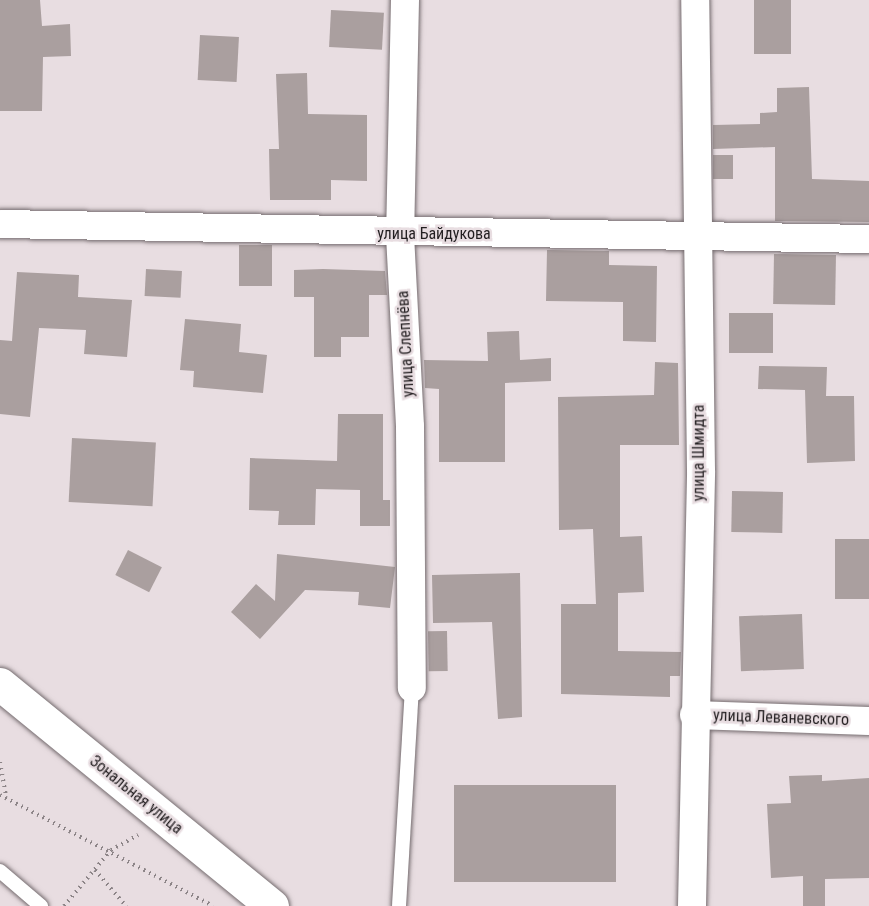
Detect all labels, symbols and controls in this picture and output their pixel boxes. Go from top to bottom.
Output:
street label: улица Байдукова [377,224,491,244]
street label: улица Слепнёва [394,290,418,398]
street label: улица Шмидта [689,405,709,501]
street label: улица Леваневского [713,706,849,730]
street label: Зональная улица [86,752,186,838]

